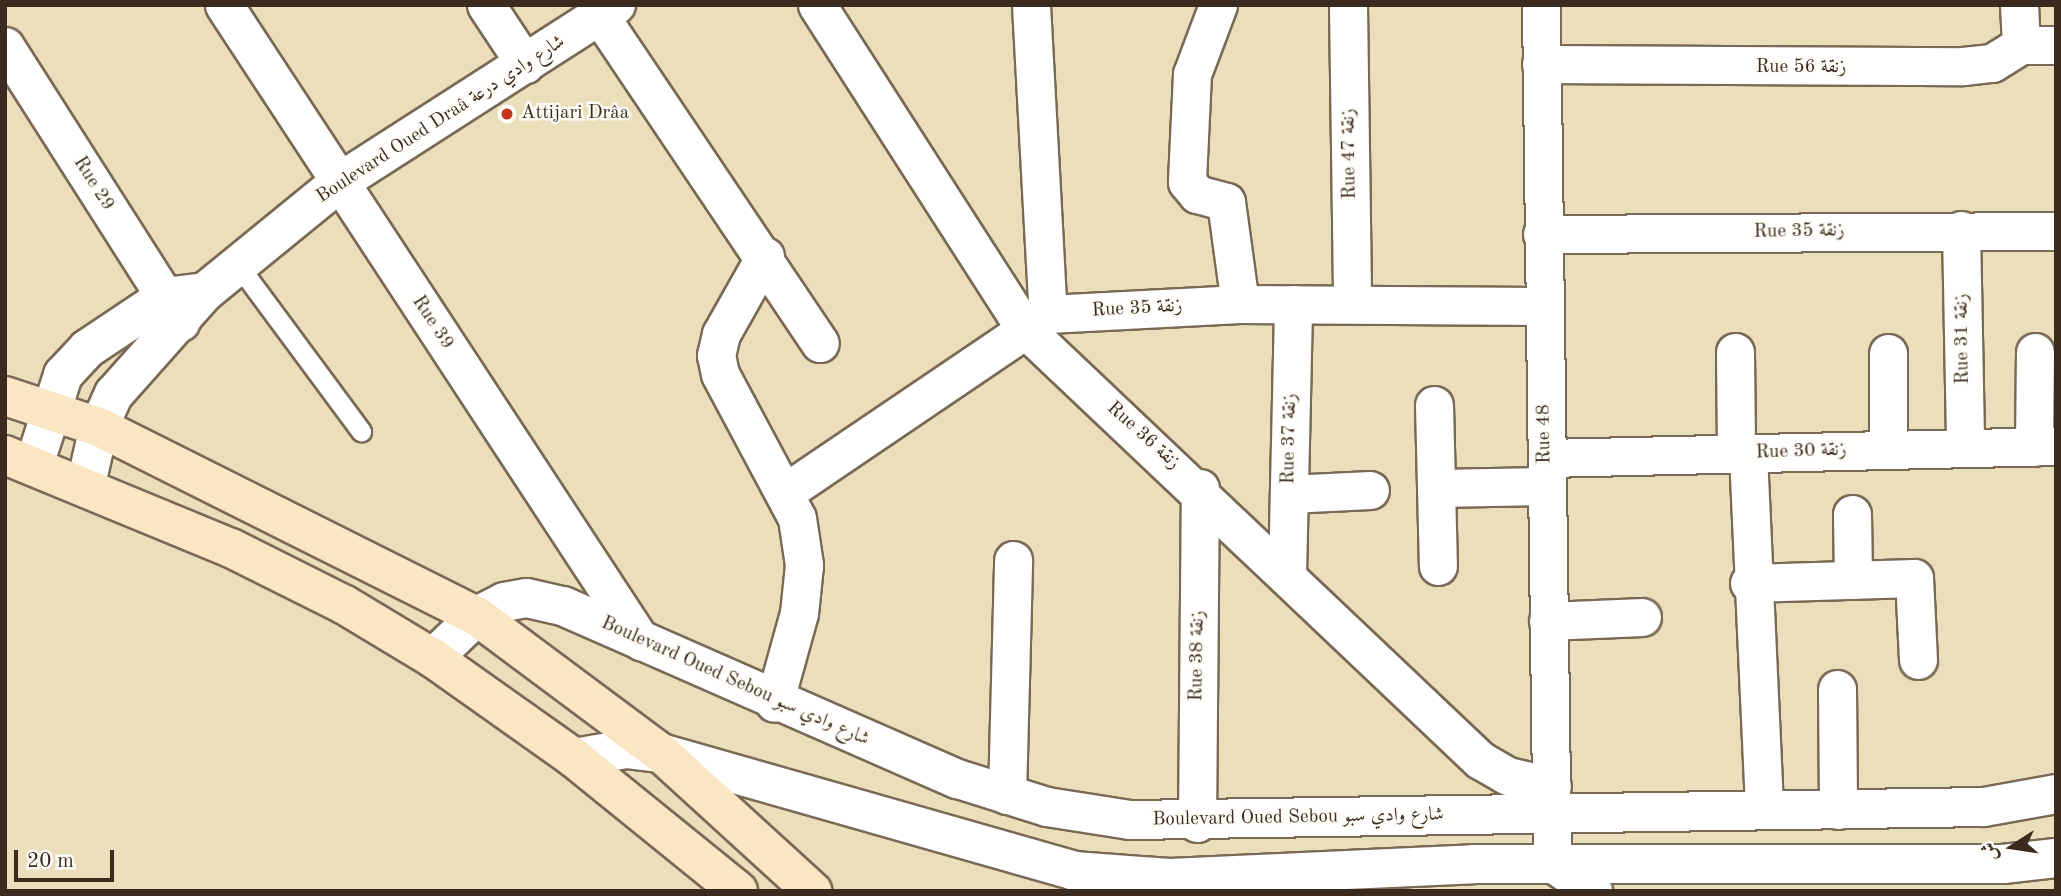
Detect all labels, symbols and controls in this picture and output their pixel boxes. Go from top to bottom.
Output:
street label: Boulevard Oued Draâ شارع وادي درعة [312,31,570,209]
street label: Rue 56 زنقة [1756,57,1846,79]
place label: Attijari Drâa [521,103,629,125]
marker: Attijari Drâa [499,106,515,122]
street label: Rue 47 زنقة [1338,108,1362,200]
street label: Rue 29 [67,153,119,215]
street label: Rue 35 زنقة [1753,220,1845,244]
street label: Rue 39 [406,292,458,354]
street label: Rue 31 زنقة [1951,293,1975,385]
street label: Rue 35 زنقة [1091,295,1183,323]
street label: Rue 37 زنقة [1278,393,1302,485]
street label: Rue 36 زنقة [1102,397,1184,475]
street label: Rue 48 [1533,404,1557,464]
street label: Rue 30 زنقة [1755,439,1847,465]
street label: Rue 38 زنقة [1186,610,1210,702]
street label: Boulevard Oued Sebou شارع وادي سبو [597,612,873,752]
street label: Boulevard Oued Sebou شارع وادي سبو [1152,804,1444,832]
north arrow [1977,812,2047,882]
scale bar [18,836,117,880]
text: ش [1980,840,2002,863]
text: 20 m [27,851,74,872]

